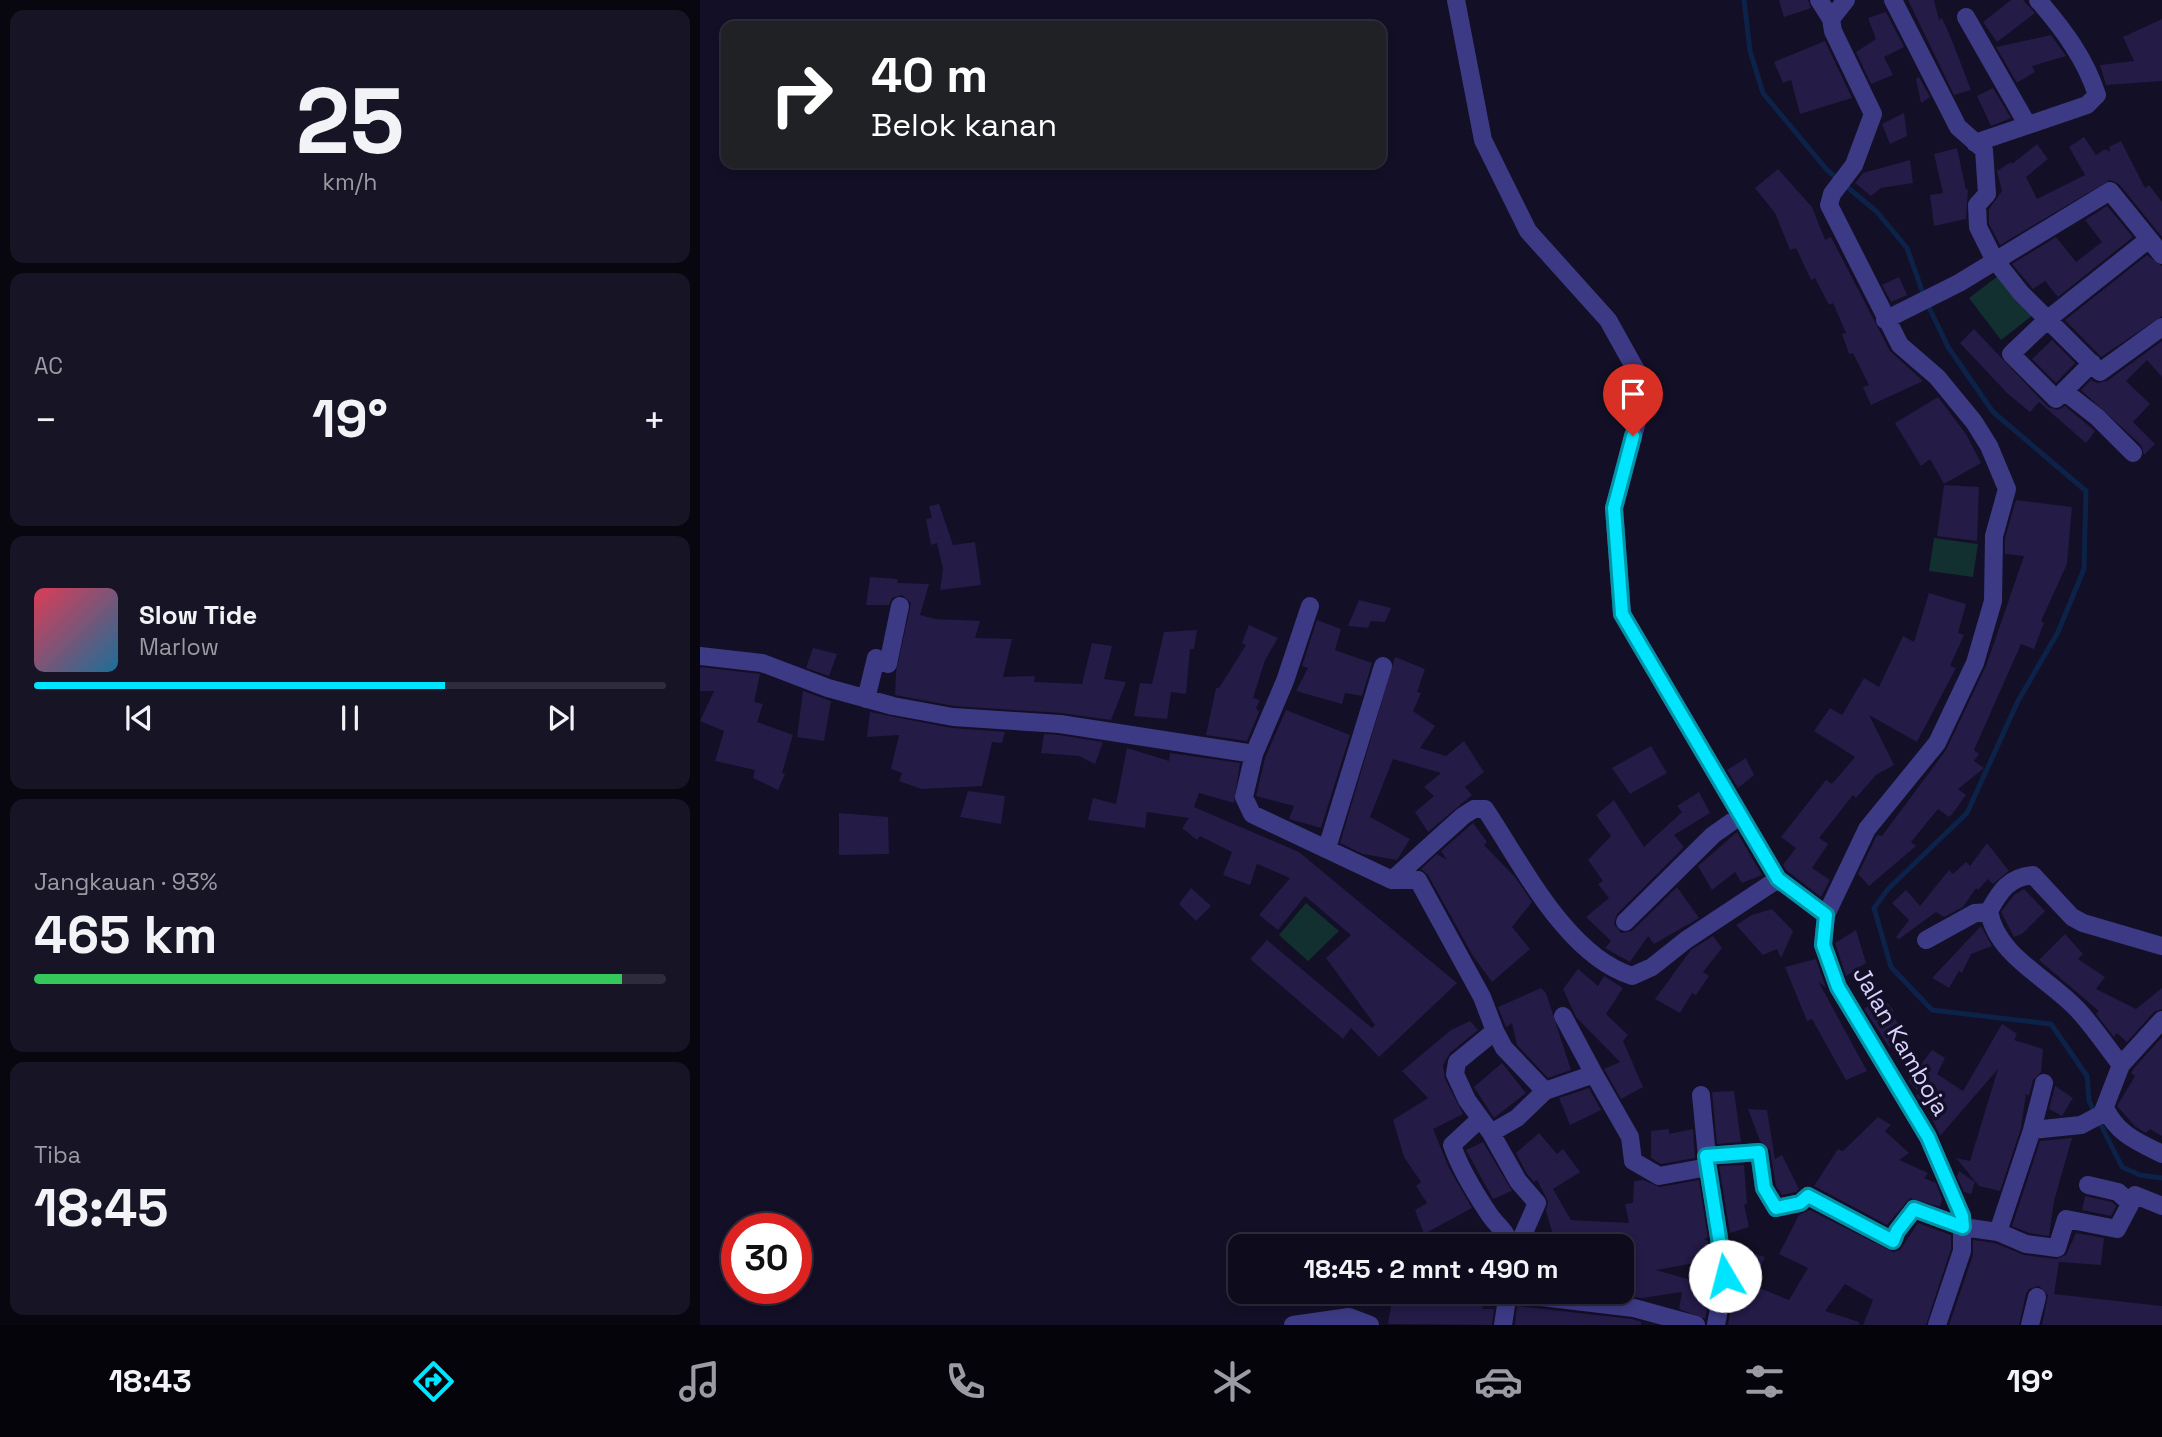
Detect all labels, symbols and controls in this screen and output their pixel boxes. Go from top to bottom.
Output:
text: 40 m [871,44,988,106]
icon: right [756,49,847,140]
text: 25 [296,63,404,180]
text: Belok kanan [871,105,1057,145]
text: km/h [323,167,377,197]
text: AC [34,351,63,381]
pin [1603,364,1663,436]
icon: arrive [1614,375,1652,413]
text: 19° [312,386,388,452]
text: − [34,396,58,444]
text: + [642,396,666,444]
text: Slow Tide [139,598,257,632]
text: Marlow [139,632,219,662]
icon: previous [120,699,158,737]
icon: pause [331,699,369,737]
icon: next [542,699,580,737]
text: Jangkauan · 93% [34,867,217,897]
text: 465 km [34,902,217,968]
street label: Jalan Kamboja [1846,961,1957,1121]
text: Tiba [34,1140,81,1170]
text: 18:45 [34,1175,168,1241]
speed limit sign: 30 [721,1213,812,1304]
position arrow [1688,1239,1762,1313]
text: 18:45 · 2 mnt · 490 m [1303,1252,1559,1286]
icon: directions [409,1357,458,1406]
icon: music [675,1357,724,1406]
icon: phone [941,1357,990,1406]
icon: climate [1208,1357,1257,1406]
icon: car [1474,1357,1523,1406]
icon: filters [1740,1357,1789,1406]
text: 18:43 [109,1361,192,1401]
text: 19° [2007,1361,2053,1401]

